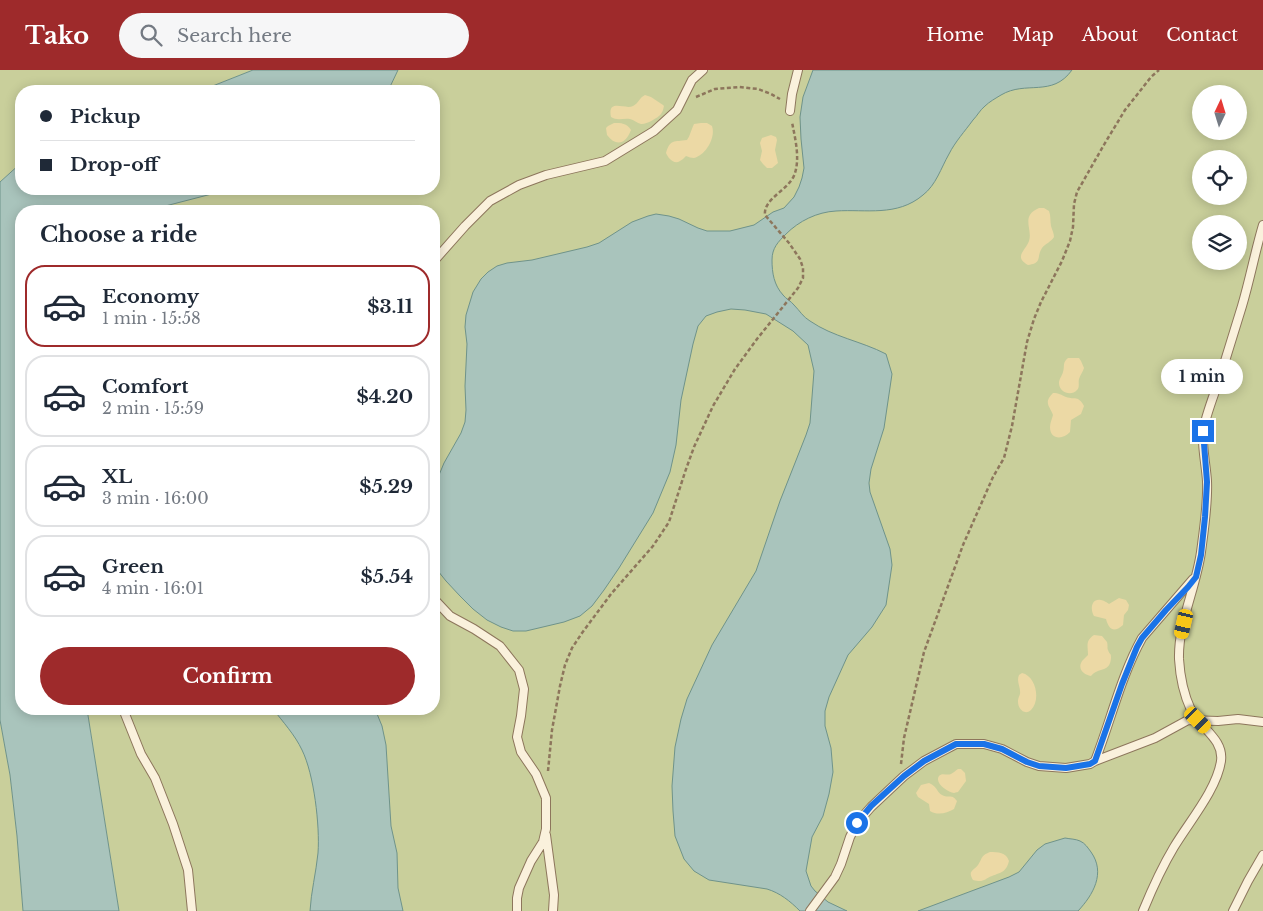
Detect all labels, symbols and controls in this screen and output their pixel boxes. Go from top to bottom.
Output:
search box [119,13,469,58]
text: Tako [25,21,89,50]
icon: search [137,21,165,49]
text: Search here [177,24,292,47]
text: Home [926,24,984,46]
text: Map [1012,24,1054,46]
text: About [1082,24,1138,46]
text: Contact [1166,24,1238,46]
north arrow [1192,85,1248,140]
map controls [1192,85,1247,270]
text: Pickup [70,105,141,128]
button: locate [1192,150,1247,205]
text: Drop-off [70,153,159,176]
button: layers [1192,215,1247,270]
text: Choose a ride [40,221,197,248]
icon: car [42,284,87,329]
text: Economy [102,285,199,308]
text: $3.11 [367,295,413,318]
text: 1 min · 15:58 [102,308,201,328]
callout: 1 min [1162,358,1244,394]
text: 1 min [1179,366,1225,386]
icon: car [42,374,87,419]
text: Comfort [102,375,189,398]
text: $4.20 [356,385,413,408]
text: 2 min · 15:59 [102,398,204,418]
route end [1192,420,1214,442]
icon: car [42,464,87,509]
text: XL [102,465,132,488]
text: $5.29 [359,475,413,498]
text: 3 min · 16:00 [102,488,209,508]
icon: car [42,554,87,599]
text: Green [102,555,164,578]
text: $5.54 [361,565,413,588]
text: 4 min · 16:01 [102,578,204,598]
car [1173,608,1194,640]
button: Confirm [40,647,415,705]
car [1182,704,1213,736]
route start [846,812,868,834]

